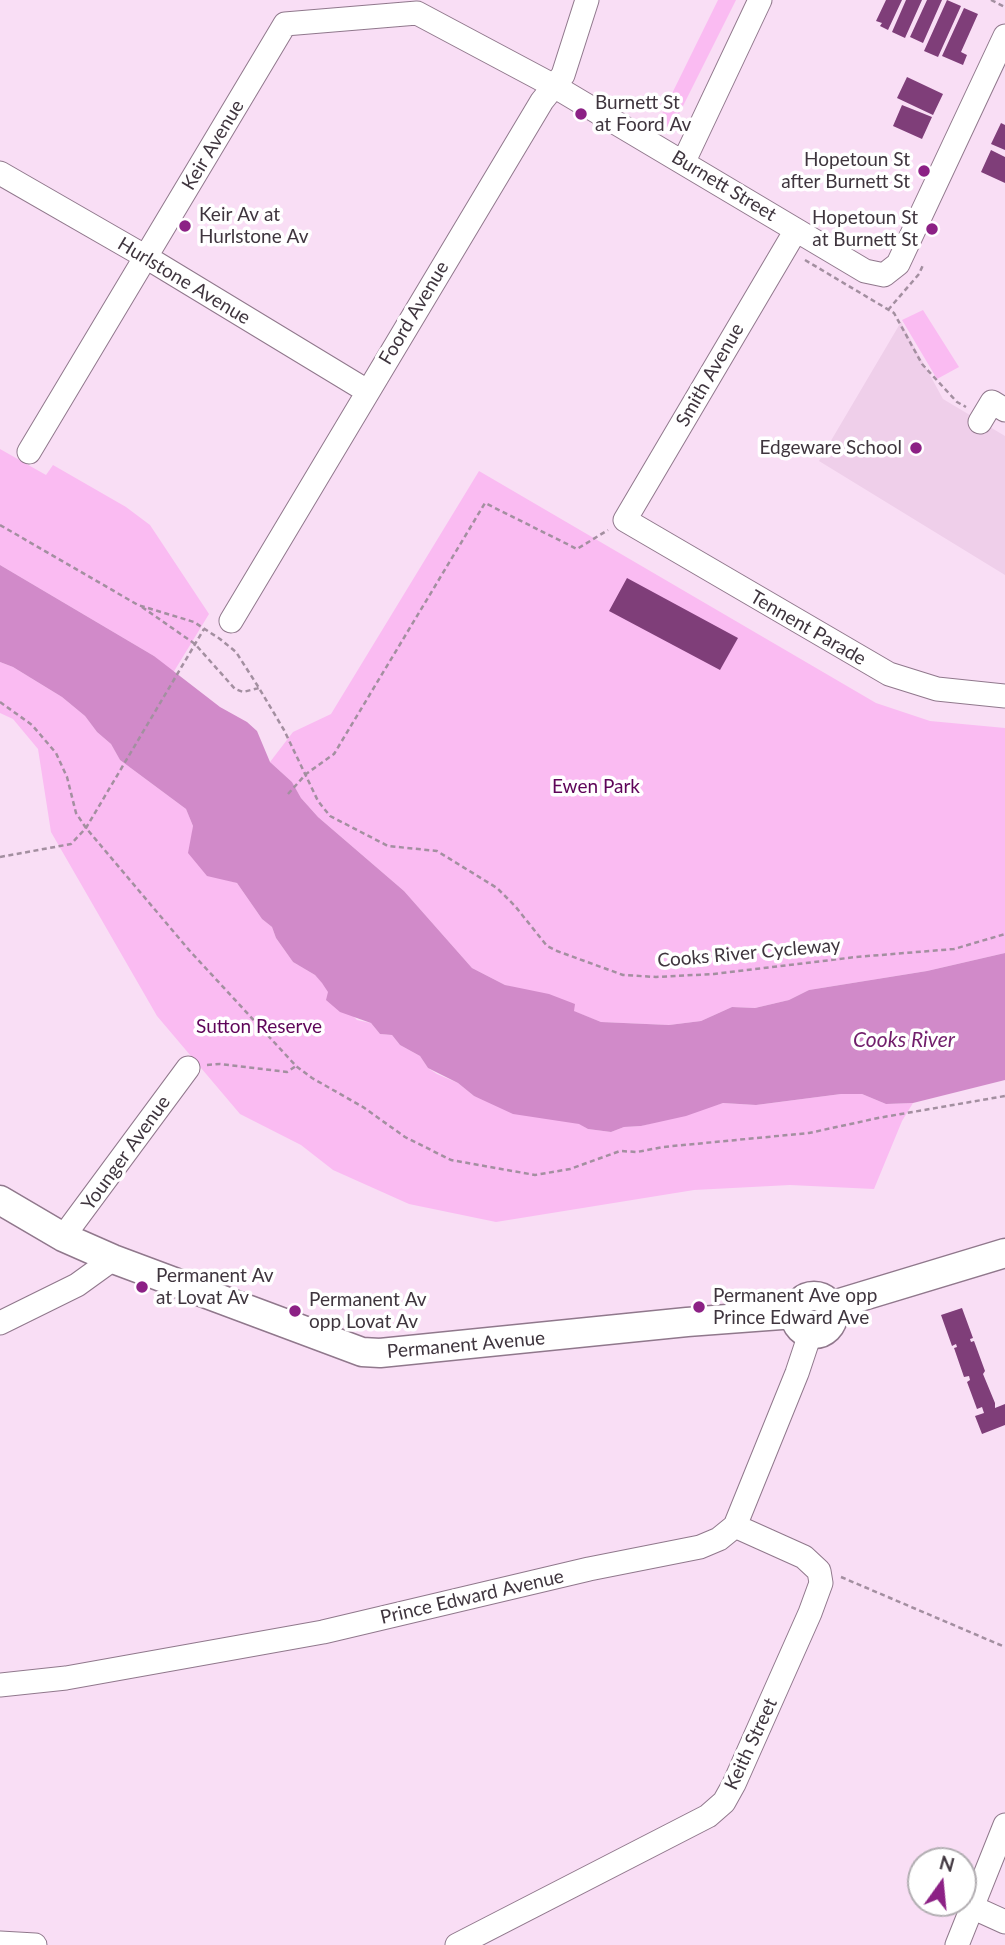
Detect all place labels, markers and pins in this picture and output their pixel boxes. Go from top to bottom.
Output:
place label: Burnett St at Foord Av [595,92,691,136]
marker: Burnett St at Foord Av [573,106,589,122]
place label: Hopetoun St after Burnett St [781,149,910,193]
marker: Hopetoun St after Burnett St [916,163,932,179]
place label: Keir Av at Hurlstone Av [199,204,308,248]
place label: Hopetoun St at Burnett St [812,207,918,251]
marker: Keir Av at Hurlstone Av [177,218,193,234]
marker: Hopetoun St at Burnett St [924,221,940,237]
place label: Edgeware School [759,437,902,459]
marker: Edgeware School [908,440,924,456]
place label: Permanent Av at Lovat Av [156,1265,274,1309]
marker: Permanent Av at Lovat Av [134,1279,150,1295]
place label: Permanent Ave opp Prince Edward Ave [713,1285,877,1329]
place label: Permanent Av opp Lovat Av [309,1289,427,1333]
marker: Permanent Ave opp Prince Edward Ave [691,1299,707,1315]
marker: Permanent Av opp Lovat Av [287,1303,303,1319]

